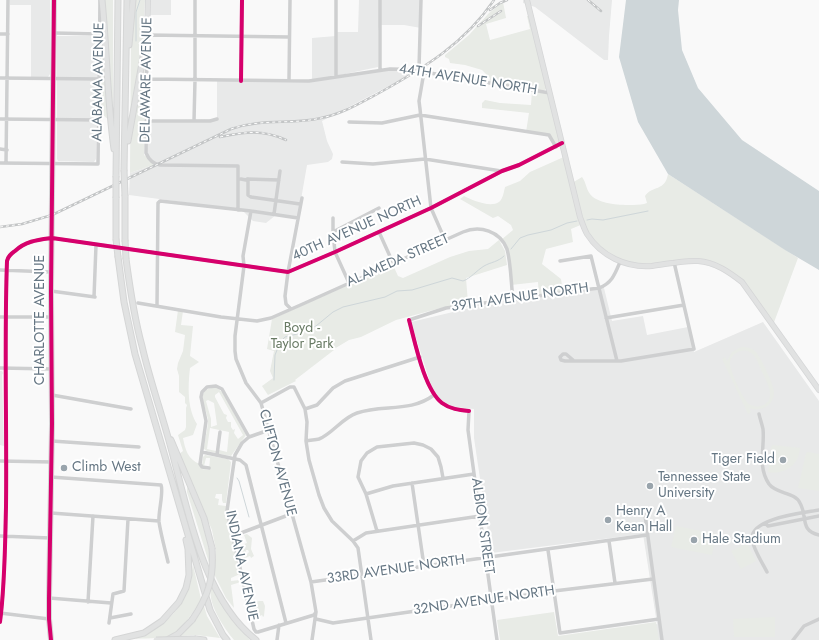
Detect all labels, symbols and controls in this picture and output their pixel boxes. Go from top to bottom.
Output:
street label: DELAWARE AVENUE [138,17,156,143]
street label: ALABAMA AVENUE [90,22,108,142]
street label: 44TH AVENUE NORTH [398,61,538,99]
street label: 40TH AVENUE NORTH [290,193,424,265]
street label: ALAMEDA STREET [344,231,452,291]
street label: CHARLOTTE AVENUE [33,255,49,385]
street label: 39TH AVENUE NORTH [450,280,590,316]
park label: Boyd - Taylor Park [271,321,333,354]
street label: CLIFTON AVENUE [255,408,299,518]
place label: Tiger Field [712,452,775,468]
marker: Tiger Field [778,455,788,465]
place label: Climb West [72,460,141,476]
marker: Climb West [59,463,69,473]
place label: Tennessee State University [658,470,750,502]
street label: ALBION STREET [467,477,497,575]
marker: Tennessee State University [645,481,655,491]
place label: Henry A Kean Hall [616,504,672,536]
street label: INDIANA AVENUE [221,509,261,623]
marker: Henry A Kean Hall [603,515,613,525]
place label: Hale Stadium [702,532,781,548]
marker: Hale Stadium [689,535,699,545]
street label: 33RD AVENUE NORTH [326,552,466,588]
street label: 32ND AVENUE NORTH [412,583,556,619]

